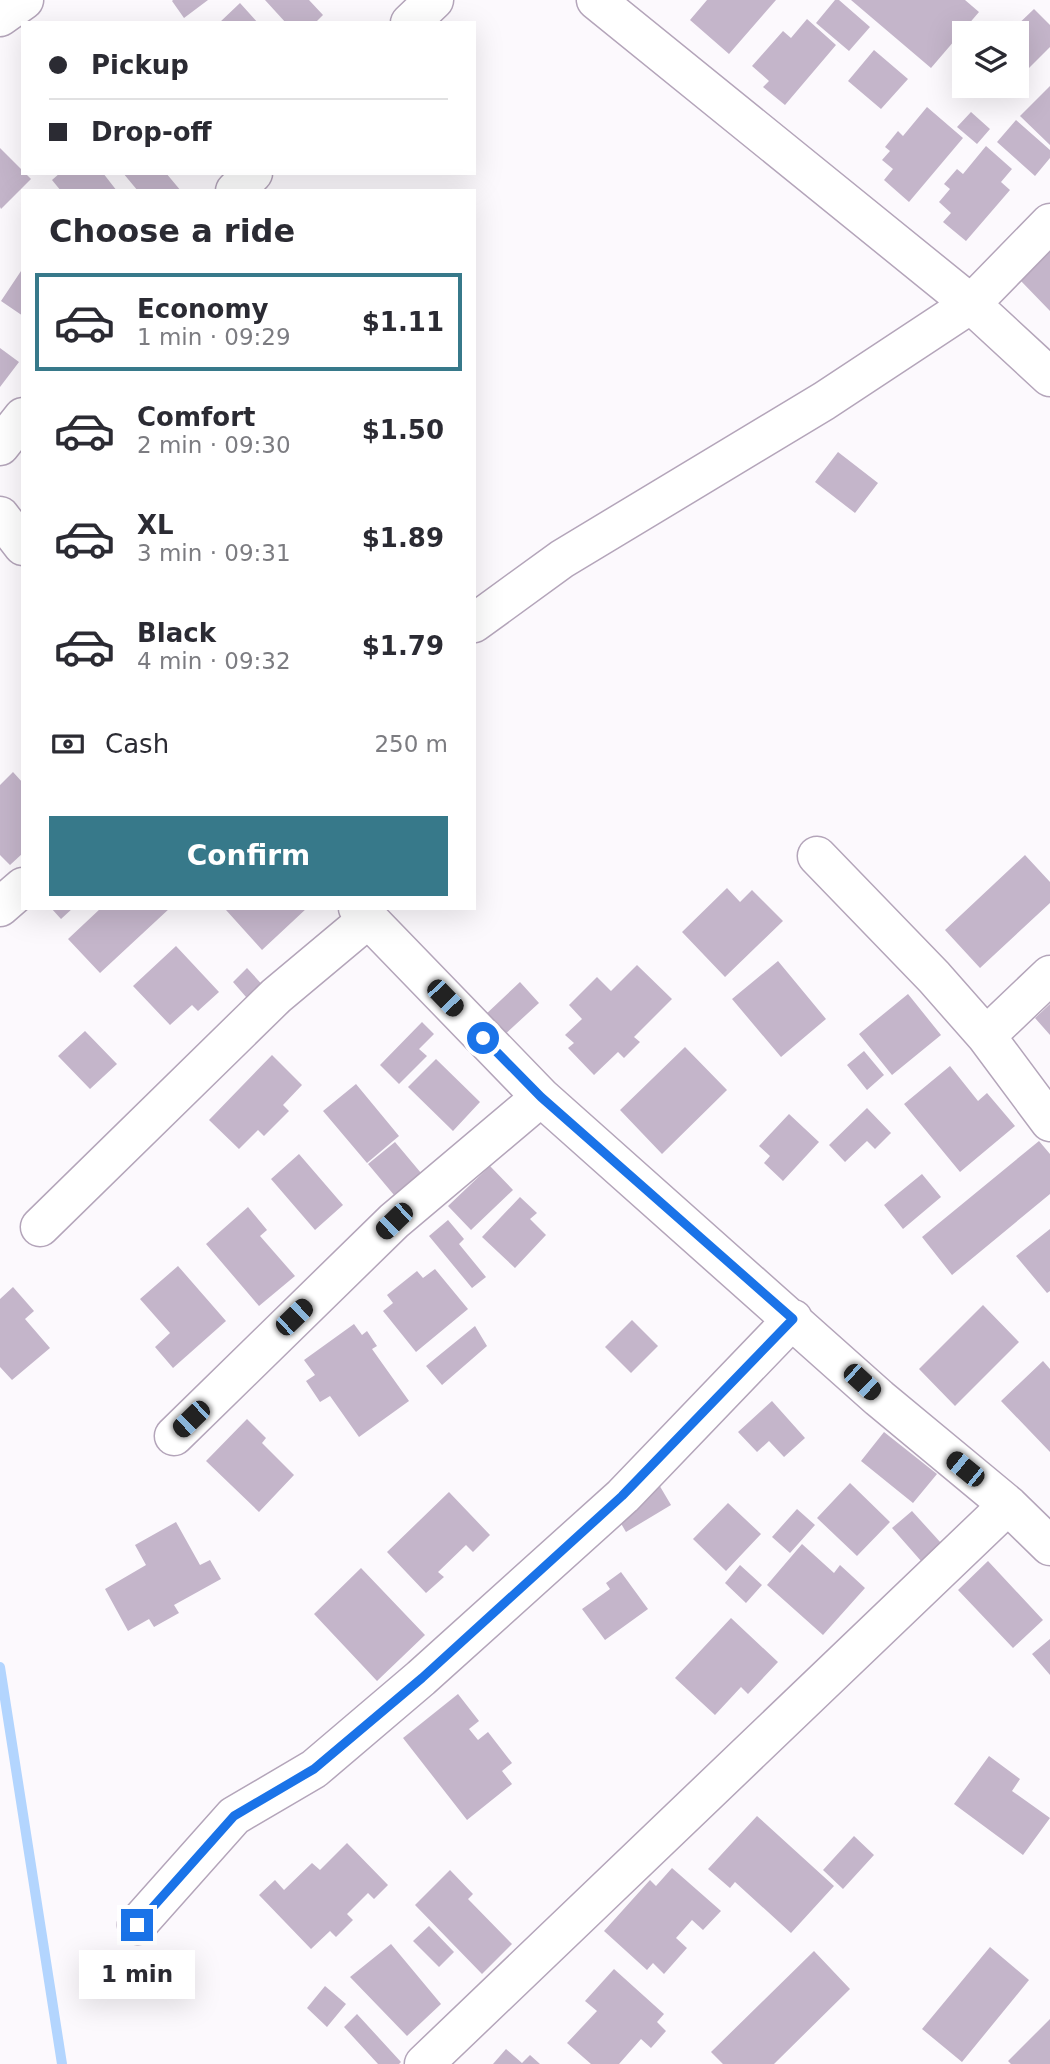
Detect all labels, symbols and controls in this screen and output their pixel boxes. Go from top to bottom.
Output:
map controls [952,21,1029,98]
button: layers [952,21,1029,98]
text: Pickup [91,50,189,80]
text: Drop-off [91,117,212,147]
text: Choose a ride [49,212,295,250]
icon: car [53,291,116,354]
text: Economy [137,294,268,324]
text: $1.11 [362,307,444,337]
text: 1 min · 09:29 [137,324,291,350]
icon: car [53,399,116,462]
text: Comfort [137,402,255,432]
text: $1.50 [362,415,444,445]
text: 2 min · 09:30 [137,432,291,458]
icon: car [53,507,116,570]
text: XL [137,510,174,540]
text: $1.89 [362,523,444,553]
text: 3 min · 09:31 [137,540,291,566]
icon: car [53,615,116,678]
text: Black [137,618,216,648]
text: $1.79 [362,631,444,661]
text: 4 min · 09:32 [137,648,291,674]
icon: cash [49,725,87,763]
text: Cash [105,729,169,759]
text: 250 m [374,731,448,757]
button: Confirm [49,816,448,896]
car [423,976,468,1020]
route start [467,1022,499,1054]
car [372,1199,417,1243]
car [272,1295,317,1339]
car [840,1360,885,1404]
car [169,1397,214,1441]
car [943,1448,988,1490]
route end [121,1909,153,1941]
callout: 1 min [79,1950,195,1998]
text: 1 min [101,1961,173,1987]

